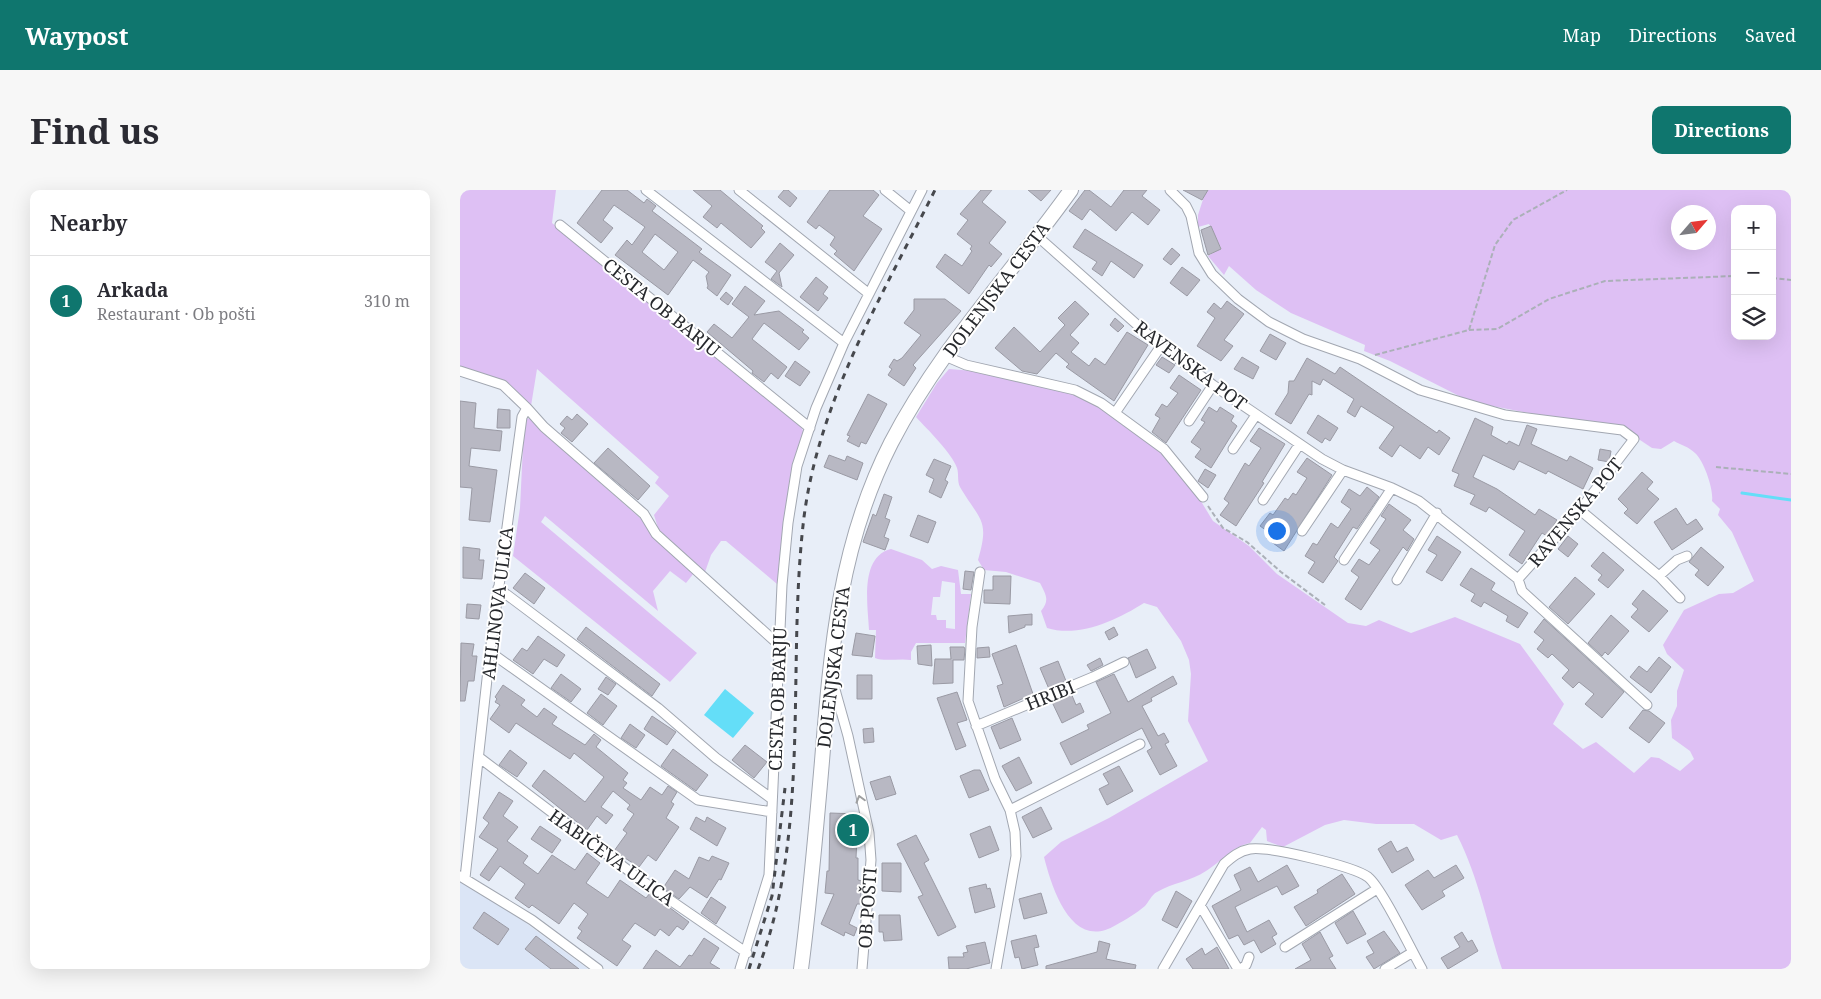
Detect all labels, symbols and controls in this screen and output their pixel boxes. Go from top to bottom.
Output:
text: Waypost [25,19,128,52]
text: Map [1563,23,1601,47]
text: Directions [1629,23,1717,47]
text: Saved [1745,23,1796,47]
button: Directions [1652,106,1791,154]
text: Find us [30,107,159,154]
north arrow [1671,205,1716,250]
map controls [1731,205,1776,340]
button: + [1731,205,1776,250]
text: Nearby [50,209,128,237]
street label: DOLENJSKA CESTA [937,216,1055,361]
button: − [1731,250,1776,295]
street label: CESTA OB BARJU [598,252,726,362]
text: Arkada [97,277,168,303]
text: 1 [61,290,71,312]
text: 310 m [364,290,410,312]
button: layers [1731,295,1776,340]
text: Restaurant · Ob pošti [97,303,255,325]
street label: RAVENSKA POT [1130,315,1252,415]
street label: RAVENSKA POT [1522,453,1628,571]
your location [1264,518,1290,544]
street label: AHLINOVA ULICA [476,525,518,681]
street label: DOLENJSKA CESTA [811,584,855,749]
street label: CESTA OB BARJU [762,626,792,771]
street label: HRIBI [1022,674,1078,716]
one-way arrow [856,796,866,804]
street label: HABIČEVA ULICA [544,803,680,911]
pin: 1 [837,811,869,849]
street label: OB POŠTI [852,867,882,949]

